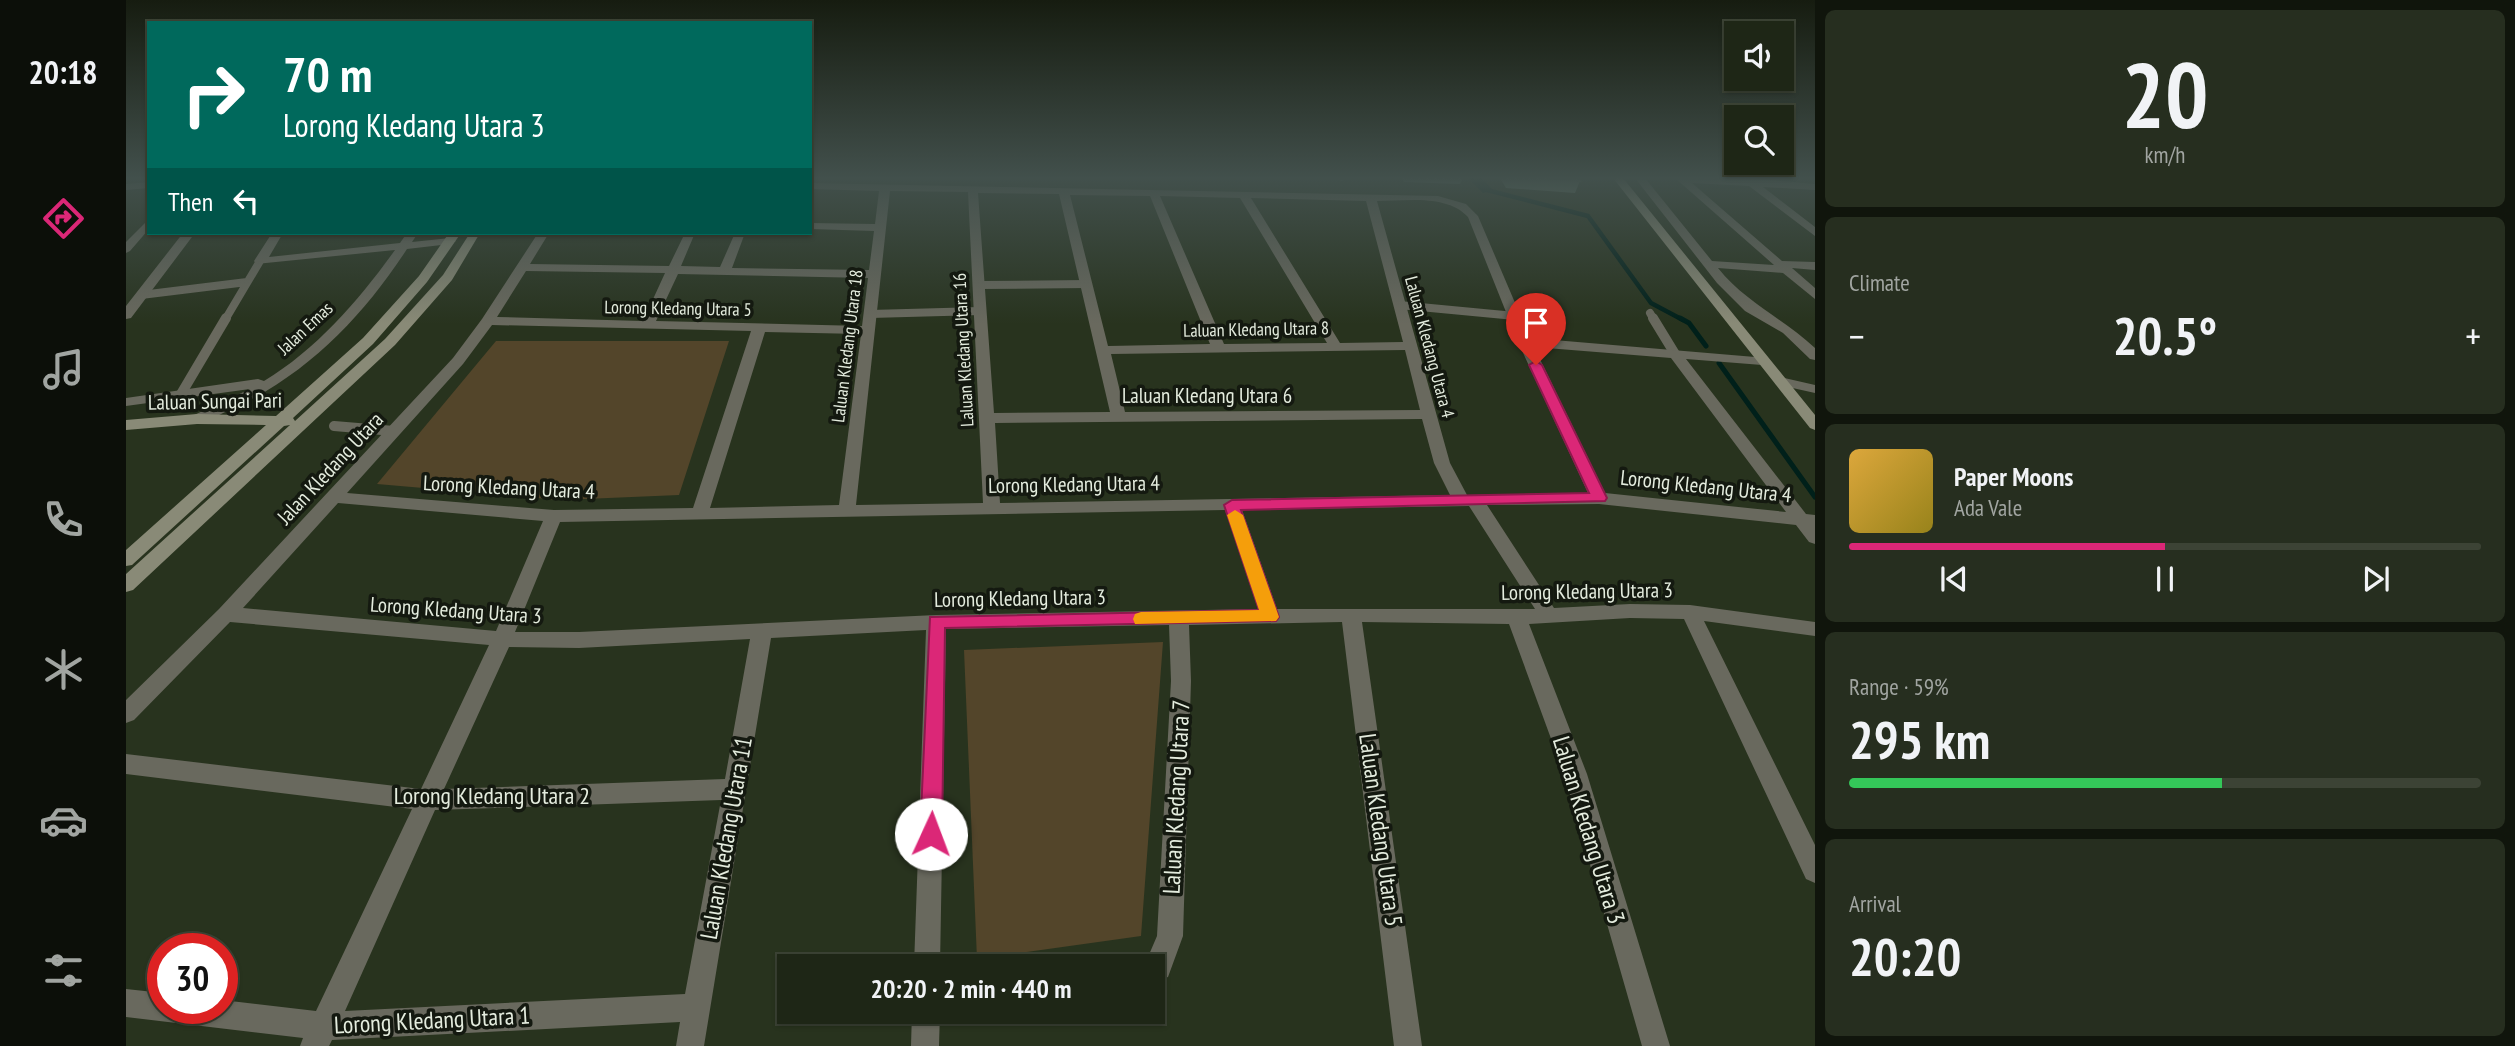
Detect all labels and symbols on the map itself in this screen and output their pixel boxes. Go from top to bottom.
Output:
street label: Laluan Kledang Utara 18 [826,268,868,424]
street label: Laluan Kledang Utara 16 [947,272,979,428]
street label: Laluan Kledang Utara 4 [1400,274,1460,420]
pin [1506,293,1566,365]
street label: Lorong Kledang Utara 5 [604,295,752,321]
street label: Jalan Emas [272,297,337,360]
street label: Laluan Kledang Utara 8 [1183,316,1329,342]
street label: Laluan Kledang Utara 6 [1122,382,1292,409]
street label: Laluan Sungai Pari [148,386,282,416]
street label: Jalan Kledang Utara [270,406,389,531]
street label: Lorong Kledang Utara 4 [1619,464,1793,508]
street label: Lorong Kledang Utara 4 [423,469,596,505]
street label: Lorong Kledang Utara 4 [988,469,1161,499]
street label: Lorong Kledang Utara 3 [1501,576,1673,606]
street label: Lorong Kledang Utara 3 [934,583,1106,613]
street label: Lorong Kledang Utara 3 [369,591,543,629]
street label: Laluan Kledang Utara 7 [1155,699,1197,895]
street label: Laluan Kledang Utara 5 [1352,732,1410,928]
street label: Laluan Kledang Utara 3 [1546,732,1632,928]
street label: Laluan Kledang Utara 11 [693,734,759,942]
street label: Lorong Kledang Utara 2 [394,780,590,811]
position arrow [894,797,968,871]
speed limit sign: 30 [147,933,238,1024]
street label: Lorong Kledang Utara 1 [333,999,531,1041]

